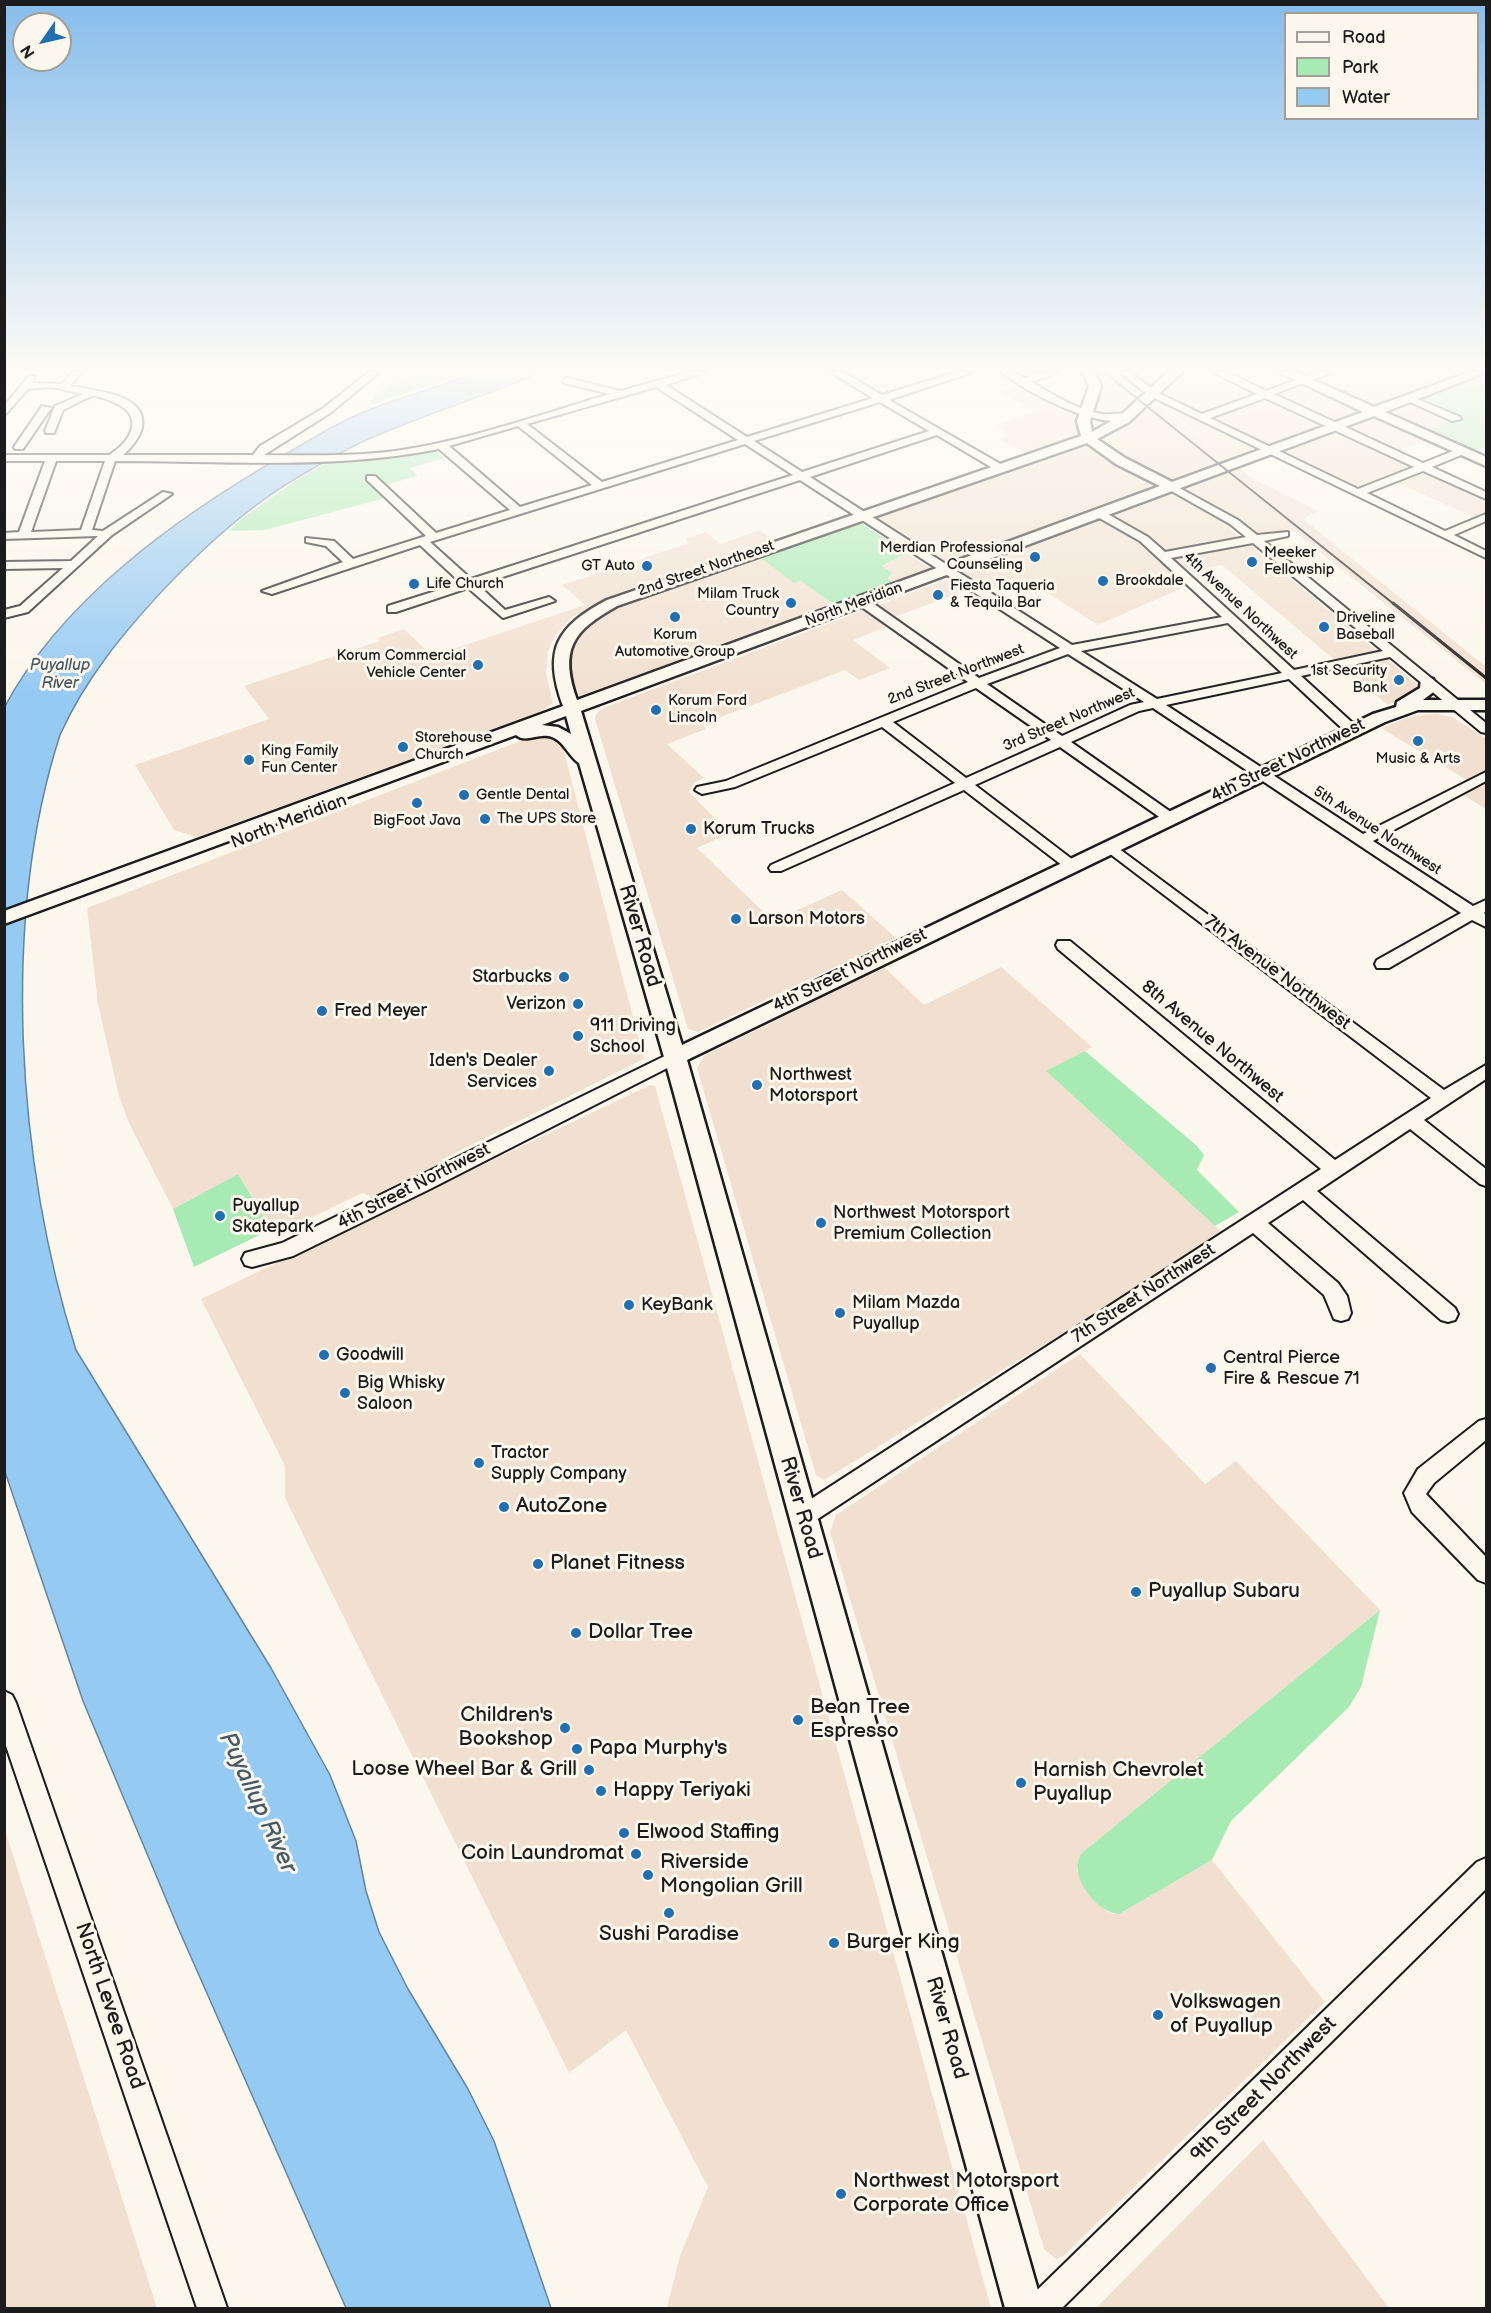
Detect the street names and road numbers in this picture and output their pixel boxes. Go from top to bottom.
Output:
street label: 2nd Street Northeast [636,537,776,601]
street label: 4th Avenue Northwest [1179,548,1301,664]
street label: North Meridian [803,579,905,631]
street label: 2nd Street Northwest [885,641,1027,709]
street label: 3rd Street Northwest [1000,684,1138,756]
street label: 4th Street Northwest [1208,714,1368,808]
street label: 5th Avenue Northwest [1310,783,1444,879]
street label: North Meridian [228,790,350,854]
street label: River Road [612,882,666,990]
street label: 7th Avenue Northwest [1200,911,1354,1035]
street label: 4th Street Northwest [770,924,930,1018]
street label: 8th Avenue Northwest [1137,976,1287,1108]
street label: 4th Street Northwest [334,1139,494,1235]
street label: 7th Street Northwest [1068,1240,1220,1348]
street label: River Road [773,1454,827,1562]
street label: North Levee Road [69,1920,149,2092]
street label: River Road [919,1974,973,2082]
street label: 9th Street Northwest [1186,2012,1342,2168]

